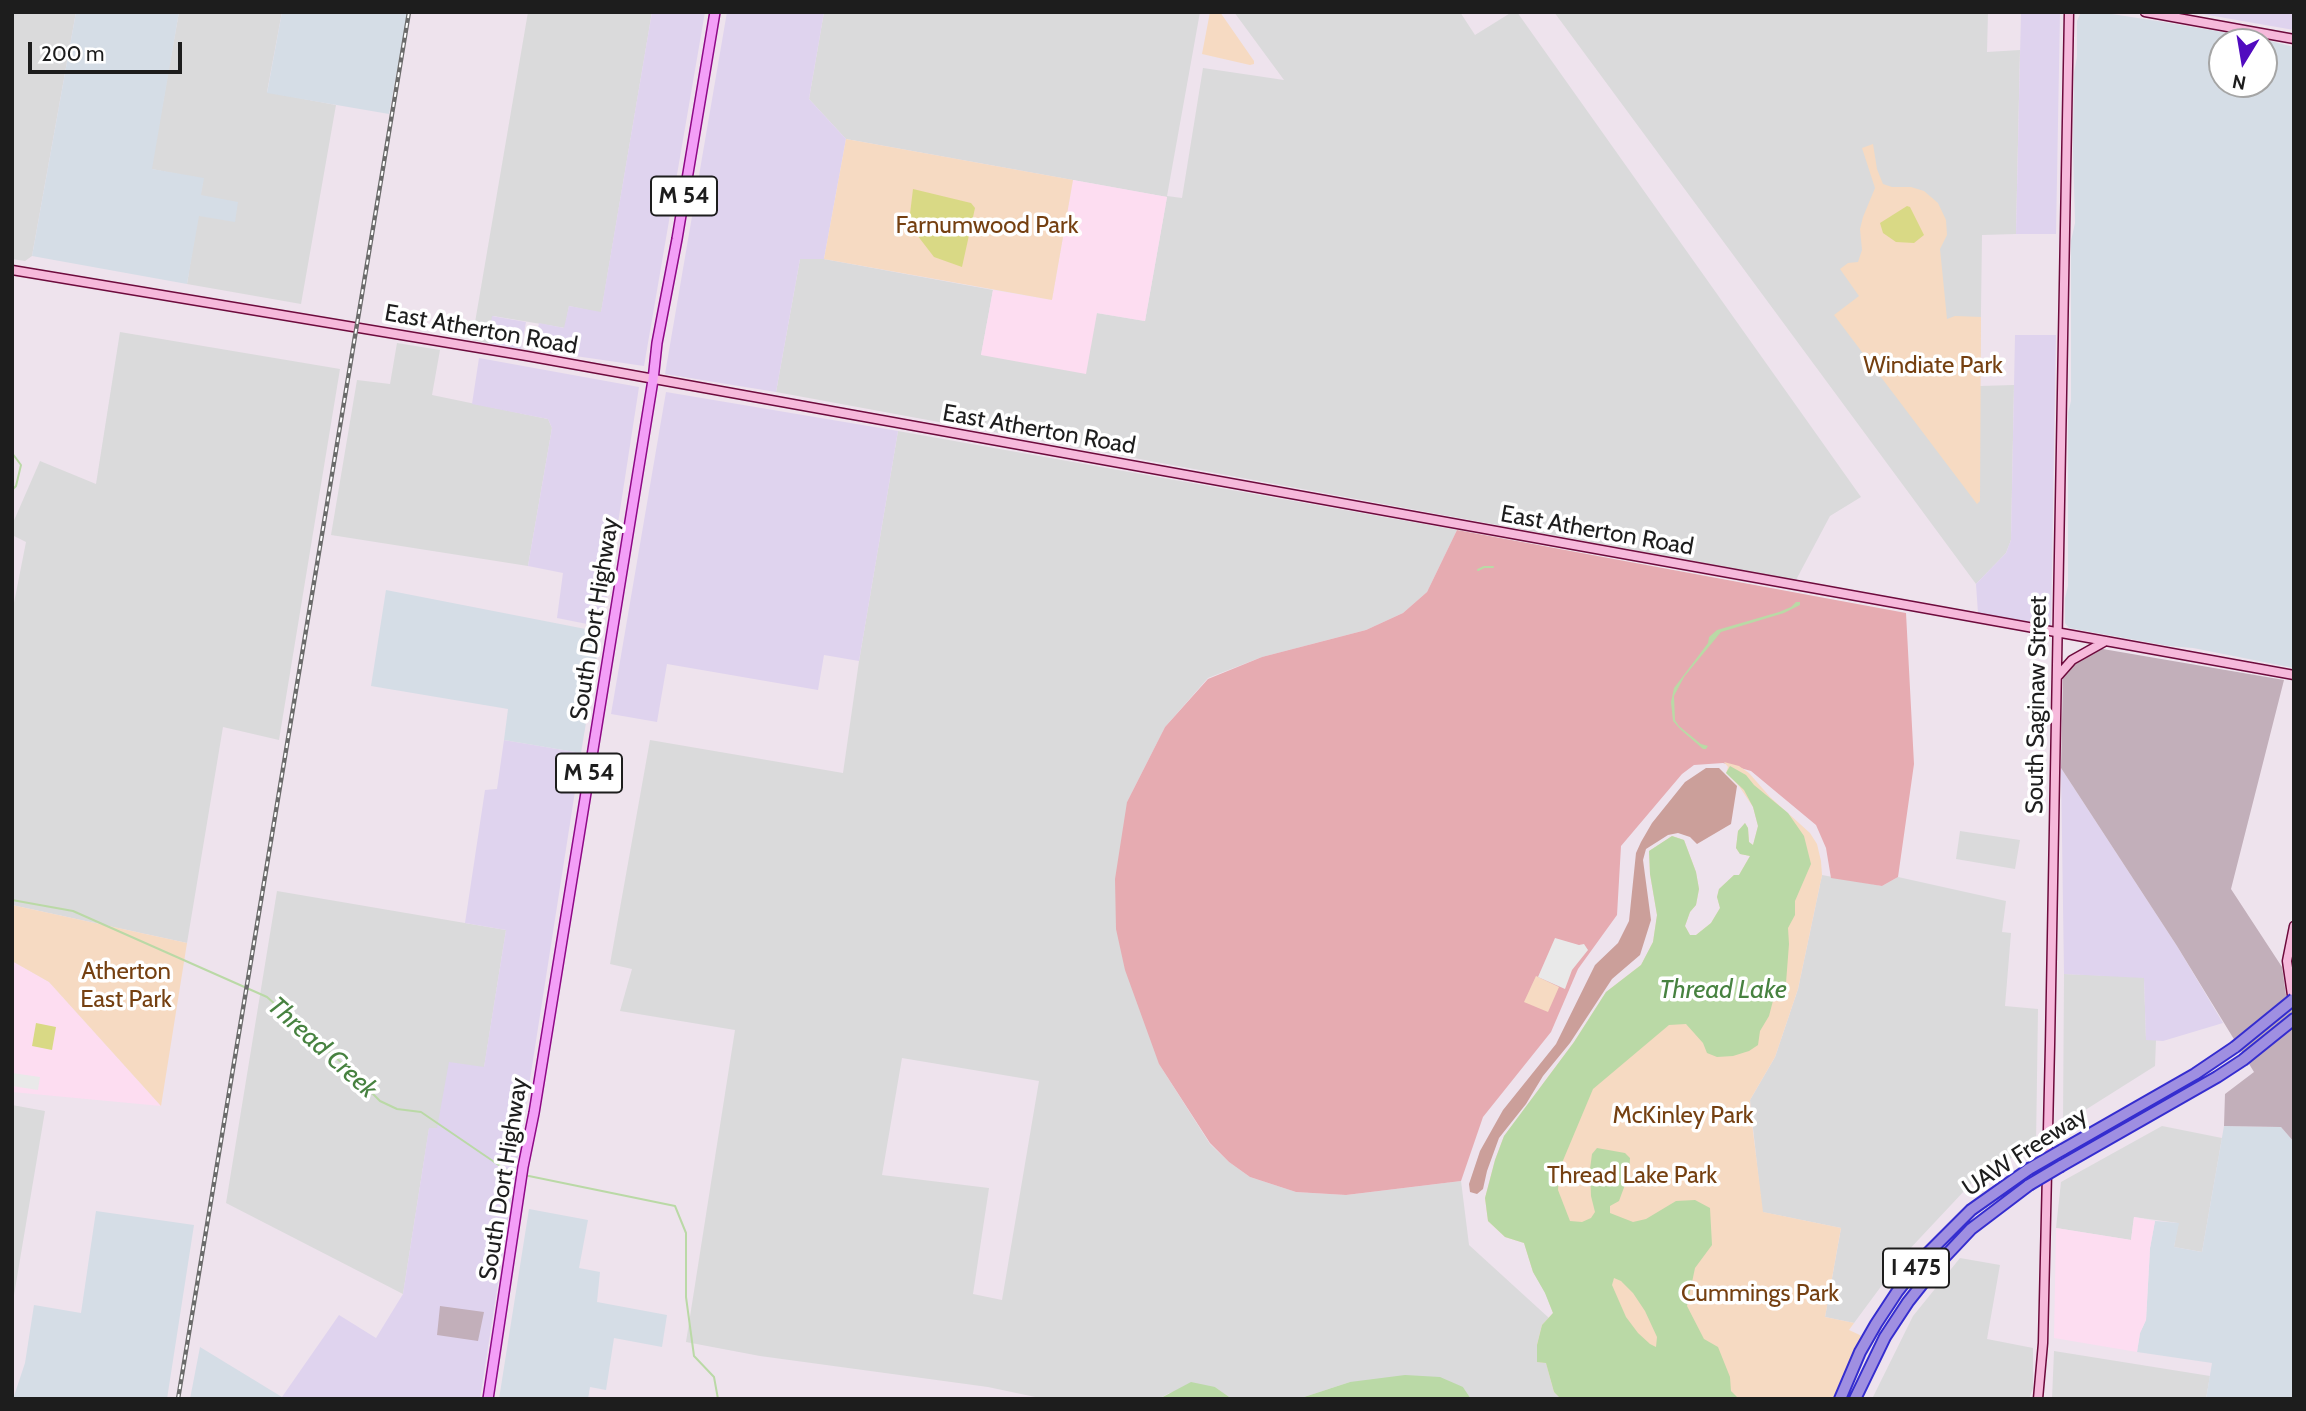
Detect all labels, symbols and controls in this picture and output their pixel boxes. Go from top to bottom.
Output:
scale bar [32,28,186,72]
north arrow [2208,28,2278,98]
text: 200 m [41,41,104,66]
text: N [2230,70,2248,95]
road number: M 54 [651,176,717,216]
park label: Farnumwood Park [896,212,1078,240]
street label: East Atherton Road [382,299,580,361]
park label: Windiate Park [1863,352,2003,380]
street label: East Atherton Road [940,399,1138,461]
street label: East Atherton Road [1498,500,1696,562]
street label: South Dort Highway [565,516,625,722]
street label: South Saginaw Street [2021,596,2053,814]
road number: M 54 [556,754,622,792]
park label: Atherton East Park [80,958,172,1014]
water label: Thread Lake [1659,974,1787,1006]
water label: Thread Creek [261,991,383,1105]
street label: South Dort Highway [474,1076,534,1282]
street label: UAW Freeway [1957,1101,2093,1203]
park label: McKinley Park [1612,1102,1754,1130]
park label: Thread Lake Park [1547,1162,1717,1190]
road number: I 475 [1883,1248,1949,1288]
park label: Cummings Park [1681,1280,1839,1308]

